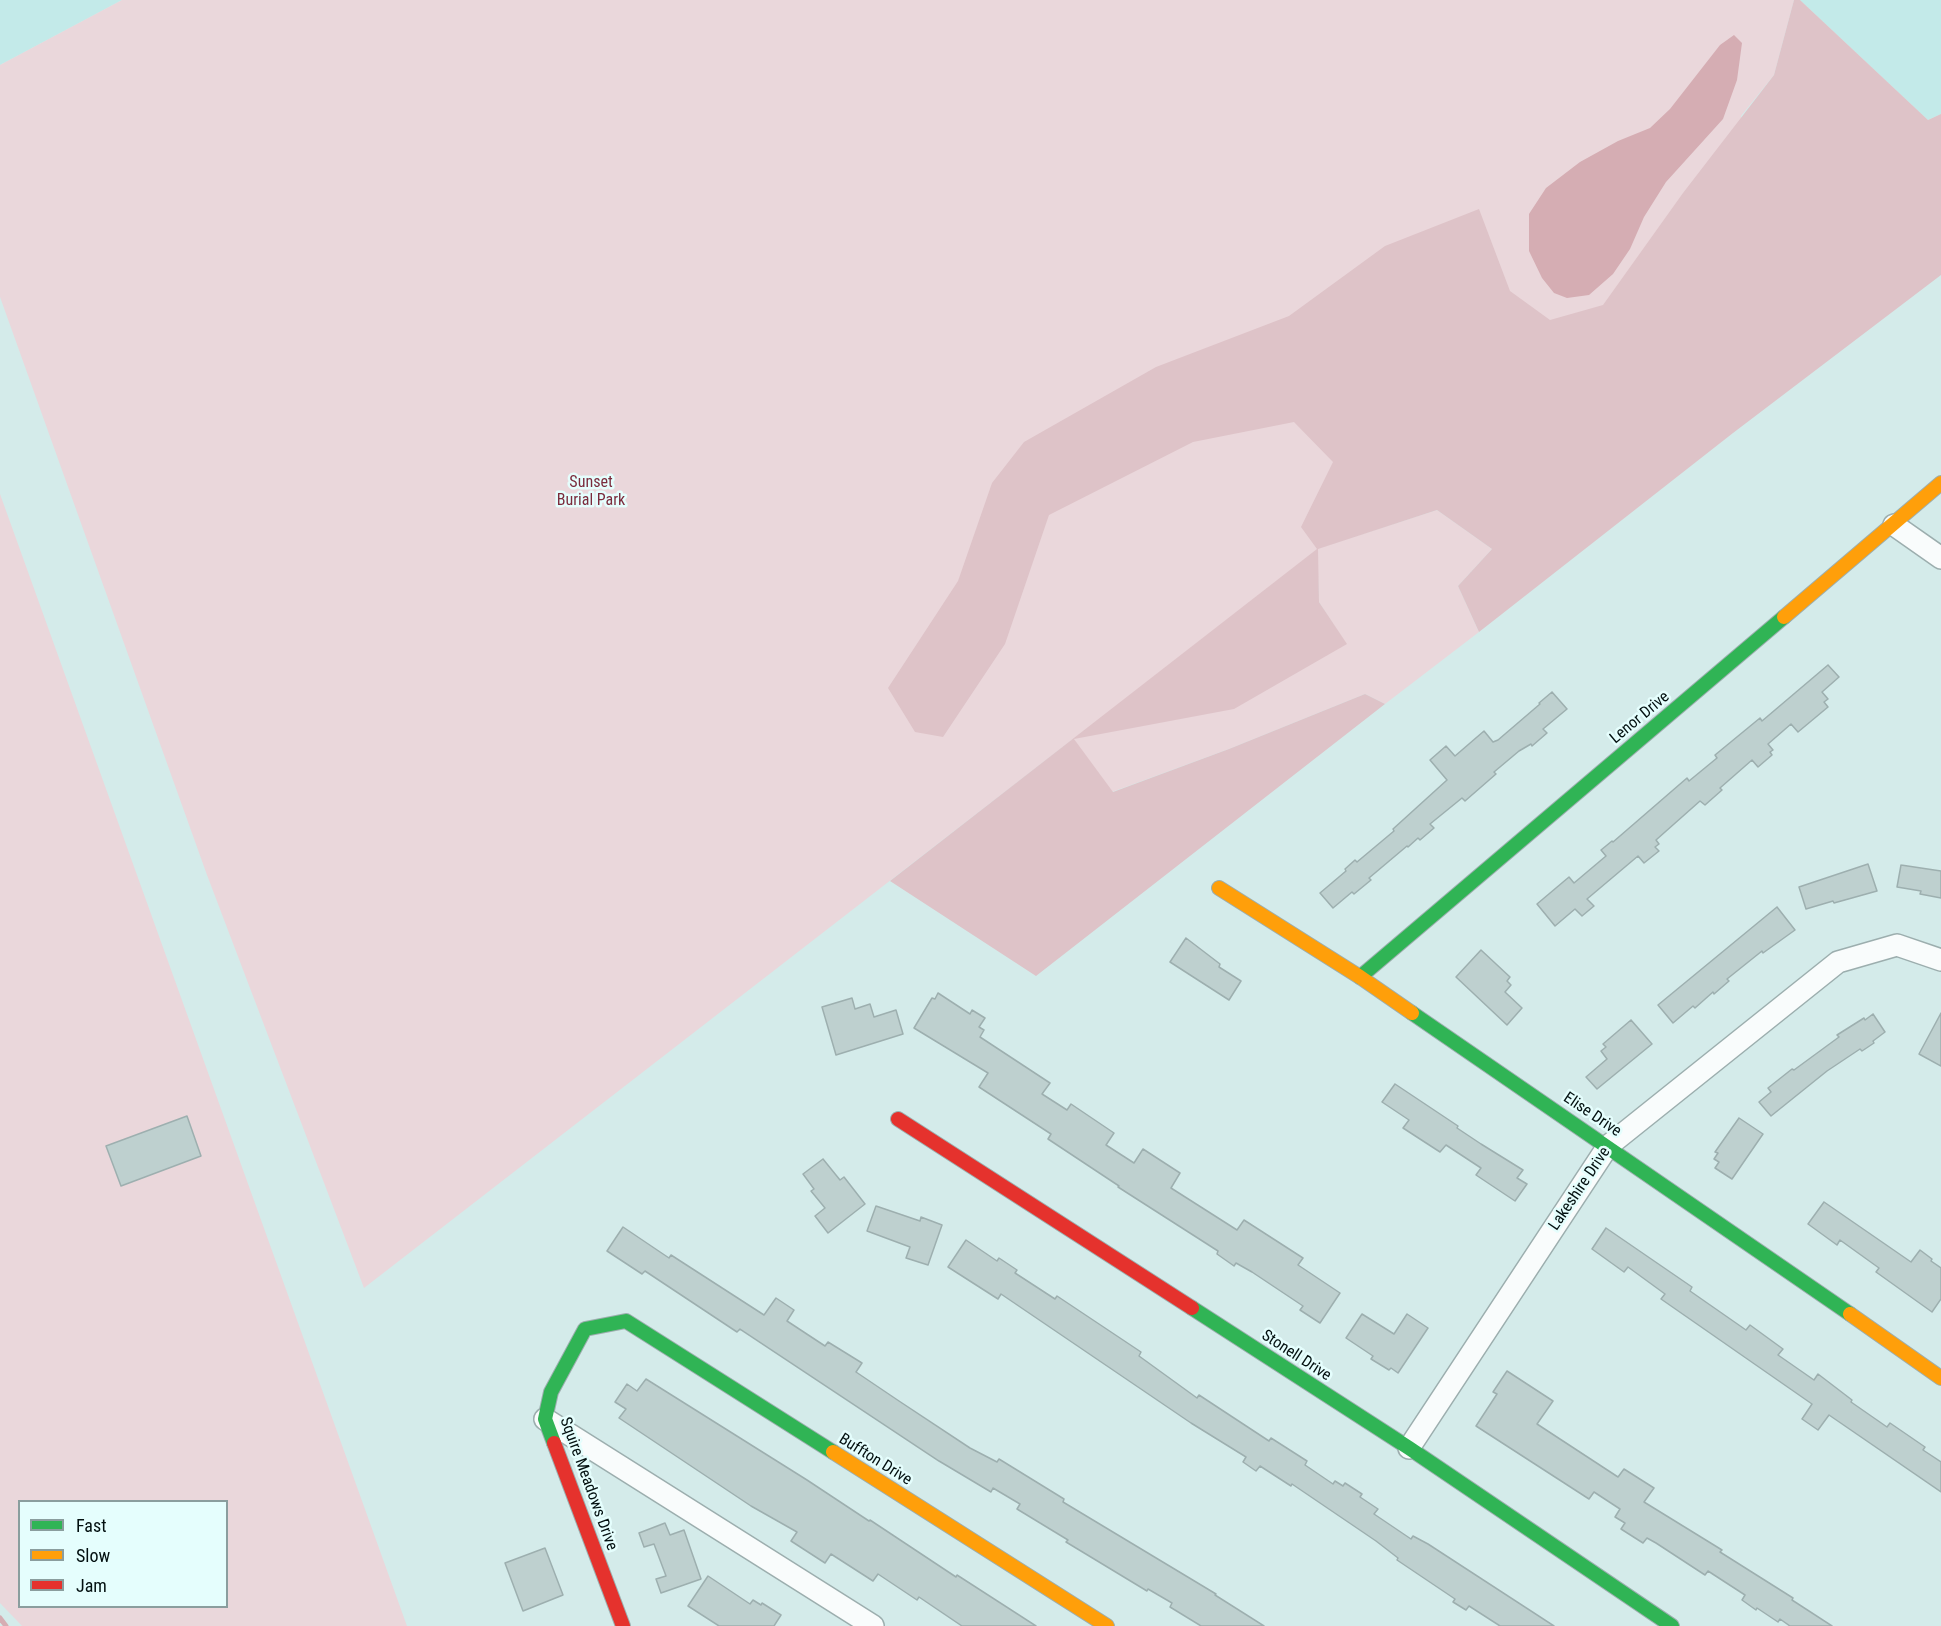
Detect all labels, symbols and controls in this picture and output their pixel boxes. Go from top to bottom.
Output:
park label: Sunset Burial Park [557,473,625,511]
street label: Lenor Drive [1606,688,1674,748]
street label: Elise Drive [1559,1089,1625,1141]
street label: Lakeshire Drive [1545,1144,1615,1234]
street label: Stonell Drive [1258,1326,1334,1386]
street label: Squire Meadows Drive [555,1415,621,1553]
street label: Buffton Drive [835,1430,915,1490]
legend [18,1500,228,1608]
text: Fast [76,1515,107,1536]
text: Slow [76,1545,110,1566]
text: Jam [76,1575,107,1596]

